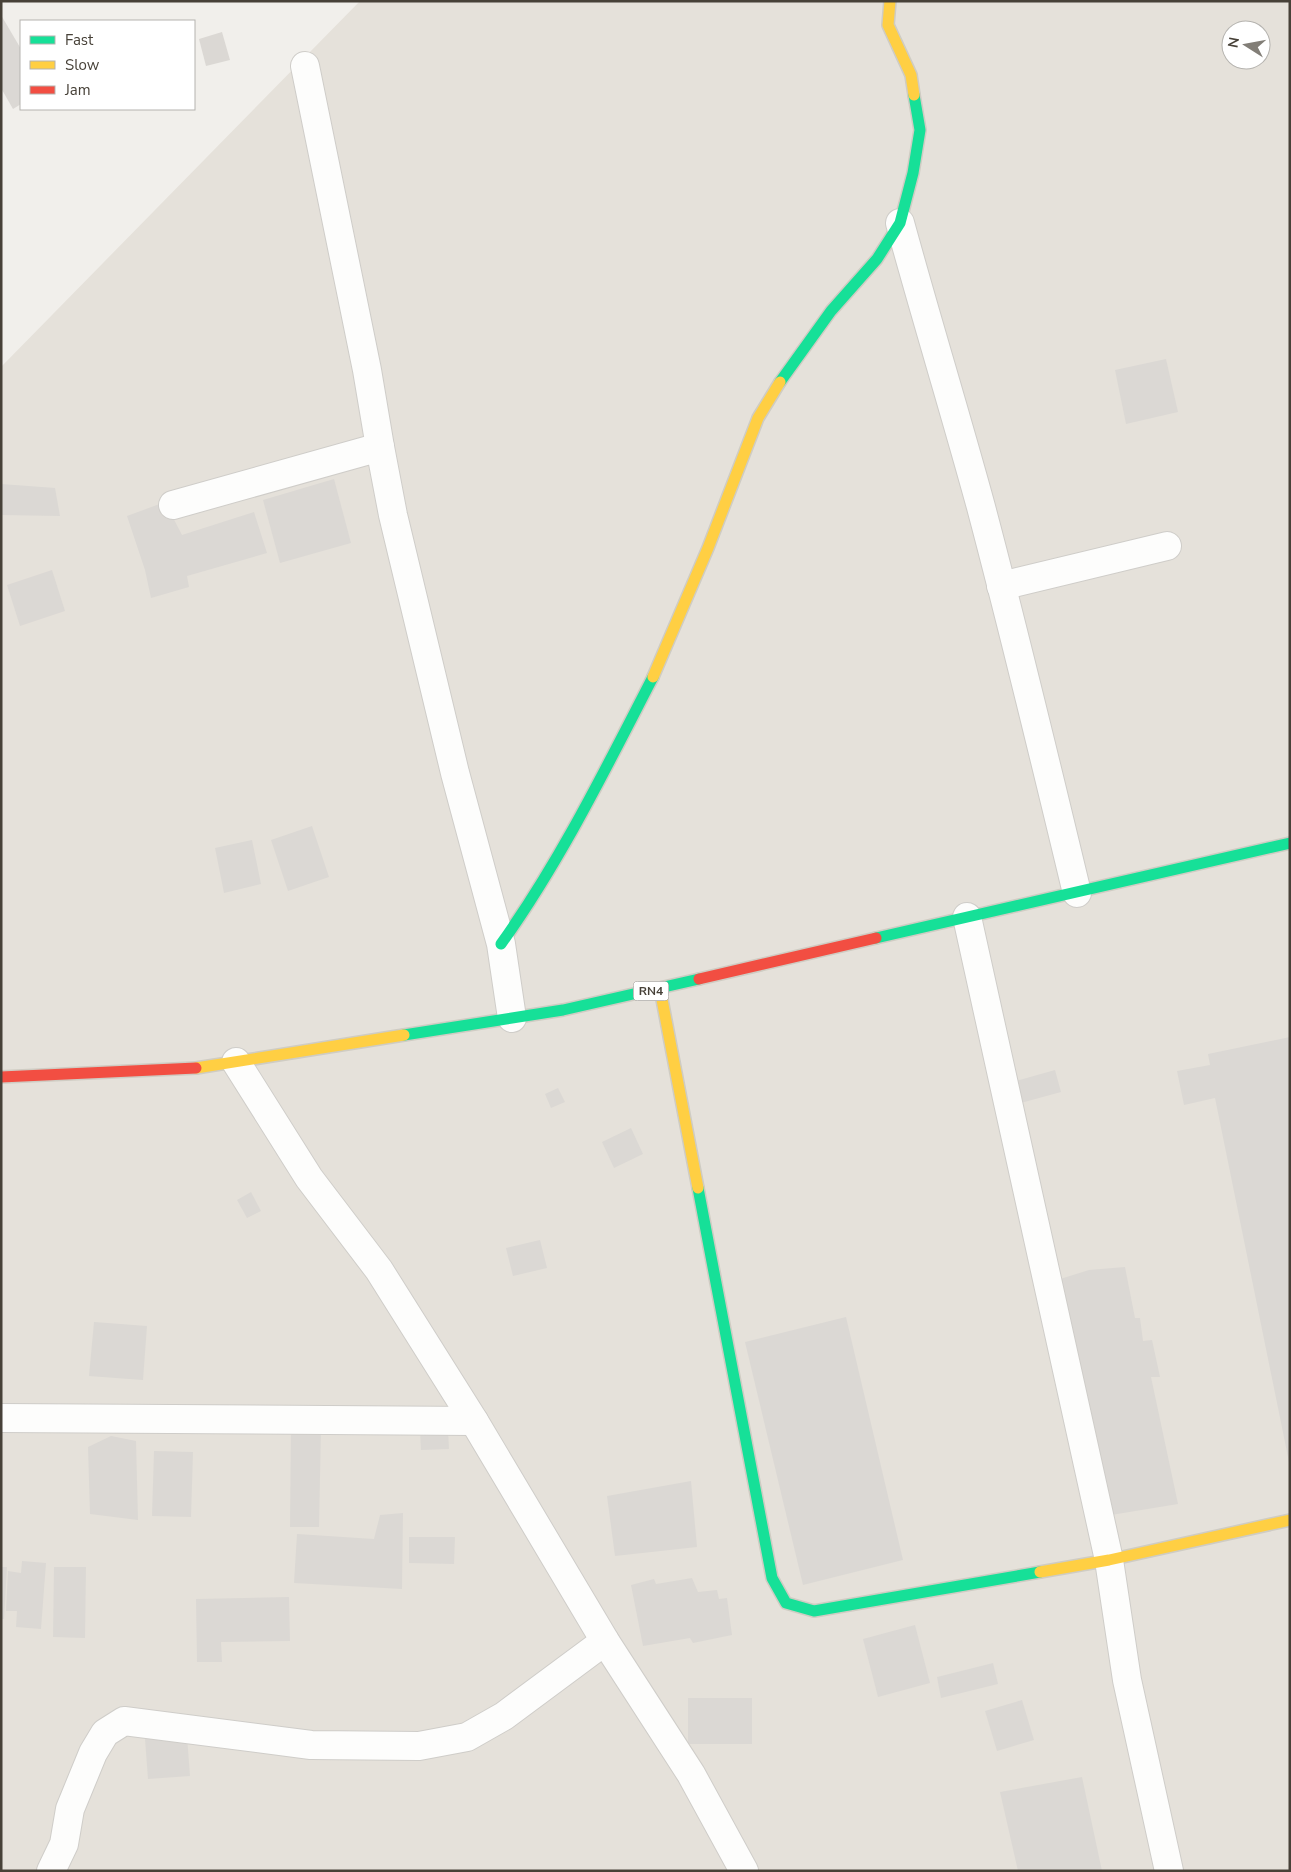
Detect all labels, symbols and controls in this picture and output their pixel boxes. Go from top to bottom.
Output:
legend [20,20,195,110]
north arrow [1221,20,1271,70]
text: Fast [65,30,94,50]
text: N [1223,36,1244,50]
text: Slow [65,55,100,75]
text: Jam [64,80,91,100]
road number: RN4 [634,981,668,1000]

